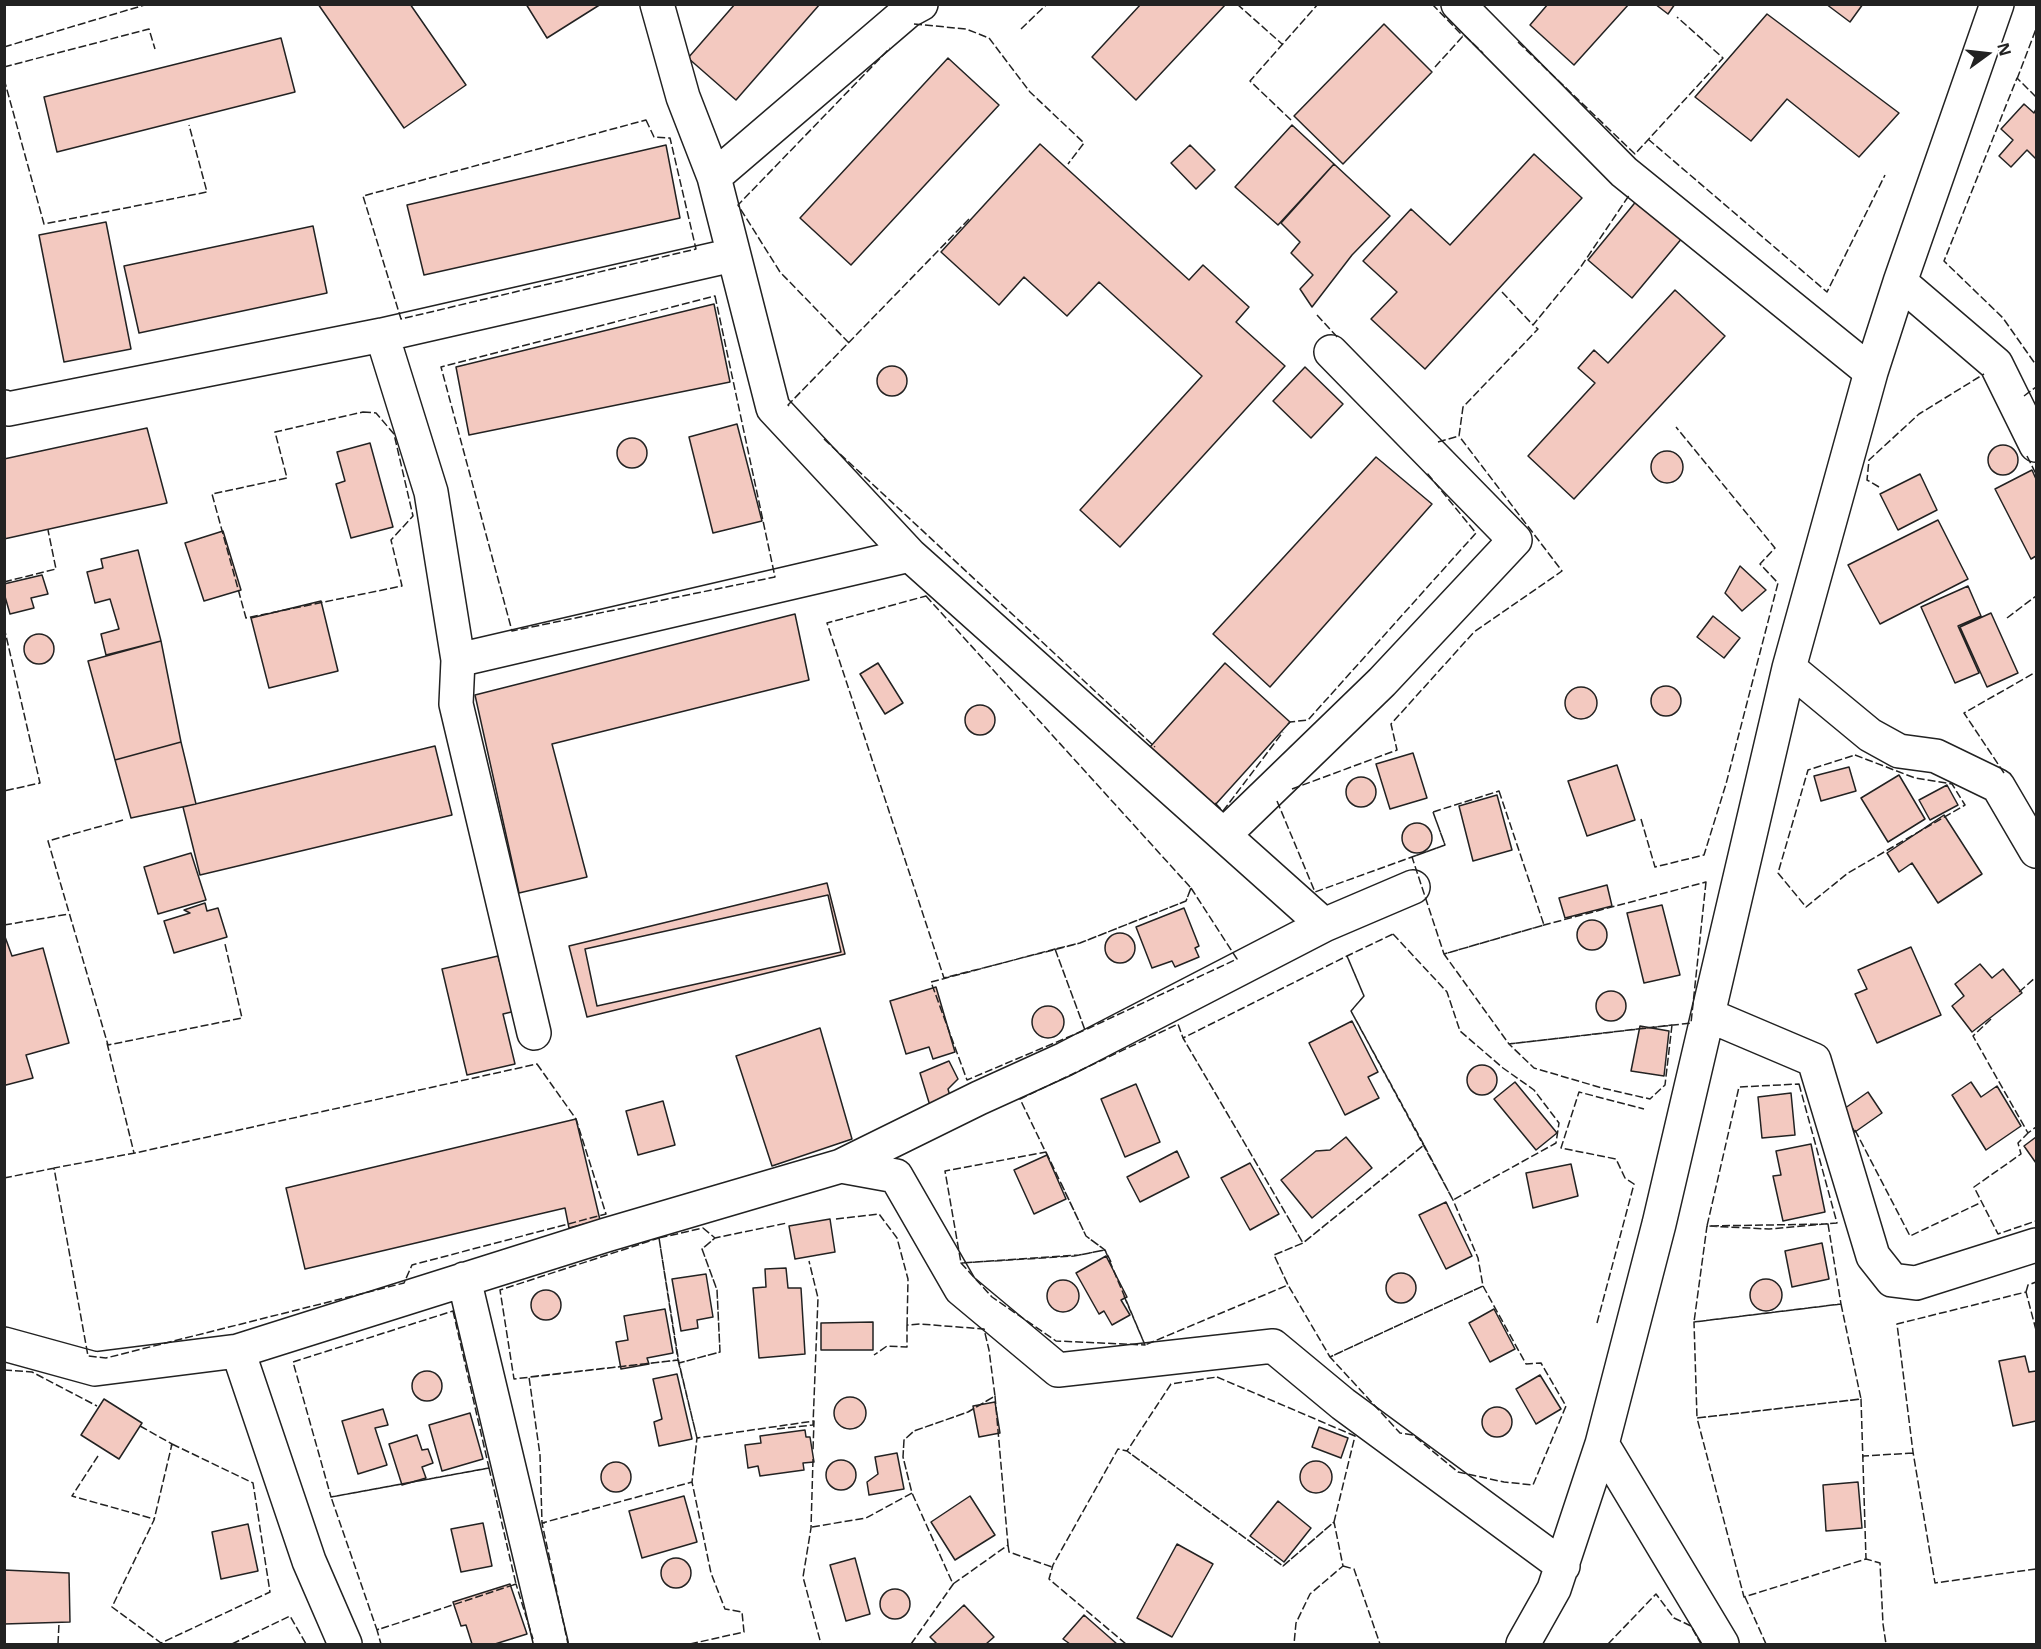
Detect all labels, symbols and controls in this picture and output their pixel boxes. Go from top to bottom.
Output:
north arrow [1957,24,2017,84]
text: N [1992,40,2017,58]

